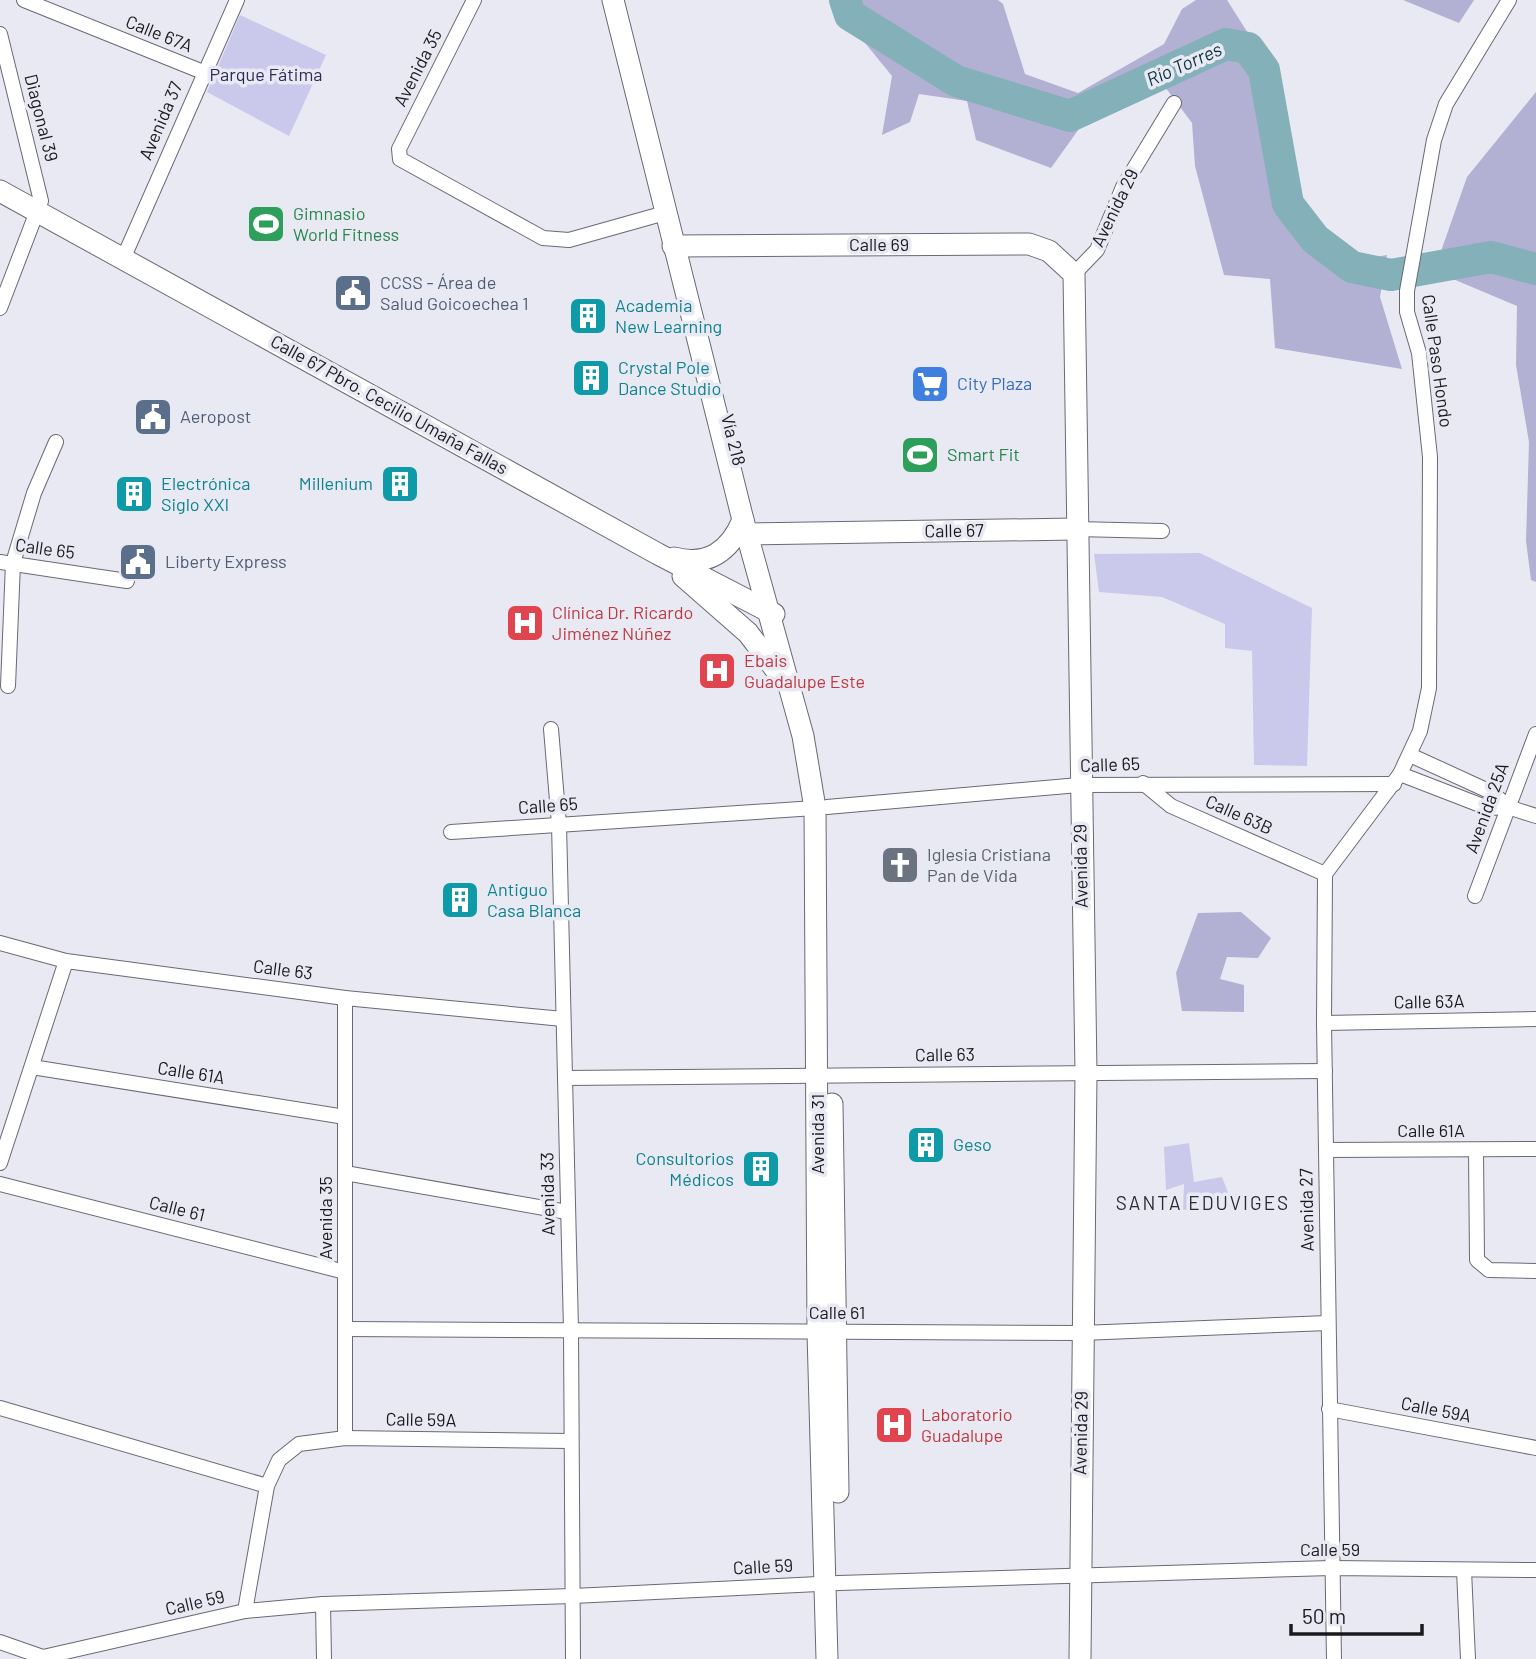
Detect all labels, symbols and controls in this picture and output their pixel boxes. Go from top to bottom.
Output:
street label: Calle 67A [123,10,196,56]
street label: Avenida 35 [388,25,446,110]
water label: Río Torres [1143,37,1225,90]
park label: Parque Fátima [210,63,322,85]
street label: Diagonal 39 [20,72,63,164]
street label: Avenida 37 [134,78,187,163]
street label: Avenida 29 [1086,165,1142,250]
place label: Gimnasio World Fitness [293,202,399,245]
sports icon: Gimnasio World Fitness [245,203,287,245]
street label: Calle 69 [849,233,909,255]
place label: CCSS - Área de Salud Goicoechea 1 [380,271,529,314]
public building icon: CCSS - Área de Salud Goicoechea 1 [332,272,374,314]
street label: Calle Paso Hondo [1418,293,1458,429]
place label: Academia New Learning [615,294,722,337]
building icon: Academia New Learning [567,295,609,337]
street label: Calle 67 Pbro. Cecilio Umaña Fallas [267,330,512,479]
place label: Crystal Pole Dance Studio [618,356,721,399]
building icon: Crystal Pole Dance Studio [570,357,612,399]
supermarket icon: City Plaza [909,363,951,405]
place label: City Plaza [957,372,1032,394]
public building icon: Aeropost [132,396,174,438]
place label: Aeropost [180,405,251,427]
street label: Vía 218 [717,412,751,468]
sports icon: Smart Fit [899,434,941,476]
place label: Smart Fit [947,443,1020,465]
building icon: Millenium [379,463,421,505]
place label: Electrónica Siglo XXI [161,472,251,515]
place label: Millenium [299,472,373,494]
building icon: Electrónica Siglo XXI [113,473,155,515]
street label: Calle 67 [924,518,984,542]
street label: Calle 65 [14,533,76,563]
public building icon: Liberty Express [117,541,159,583]
place label: Liberty Express [165,550,287,572]
place label: Clínica Dr. Ricardo Jiménez Núñez [552,601,693,644]
hospital icon: Clínica Dr. Ricardo Jiménez Núñez [504,602,546,644]
place label: Ebais Guadalupe Este [744,649,865,692]
hospital icon: Ebais Guadalupe Este [696,650,738,692]
street label: Calle 65 [1080,752,1140,776]
street label: Avenida 25A [1459,759,1513,856]
street label: Calle 63B [1202,790,1276,839]
street label: Calle 65 [517,792,579,818]
street label: Avenida 29 [1068,824,1092,908]
place label: Iglesia Cristiana Pan de Vida [927,843,1051,886]
church icon: Iglesia Cristiana Pan de Vida [879,844,921,886]
place label: Antiguo Casa Blanca [487,878,581,921]
building icon: Antiguo Casa Blanca [439,879,481,921]
street label: Calle 63 [252,954,314,984]
street label: Calle 63A [1393,989,1465,1013]
street label: Calle 63 [915,1042,975,1066]
street label: Calle 61A [156,1056,226,1088]
street label: Avenida 31 [806,1094,828,1174]
street label: Calle 61A [1397,1119,1465,1141]
building icon: Geso [905,1124,947,1166]
place label: Geso [953,1133,992,1155]
place label: Consultorios Médicos [635,1147,734,1190]
building icon: Consultorios Médicos [740,1148,782,1190]
street label: Avenida 33 [535,1152,559,1236]
street label: Avenida 27 [1294,1168,1318,1252]
street label: Avenida 35 [314,1176,336,1260]
street label: Calle 61 [147,1190,207,1226]
district label: SANTA EDUVIGES [1116,1191,1290,1214]
street label: Calle 61 [809,1301,865,1323]
street label: Avenida 29 [1068,1391,1092,1475]
street label: Calle 59A [1399,1391,1473,1427]
place label: Laboratorio Guadalupe [921,1403,1013,1446]
hospital icon: Laboratorio Guadalupe [873,1404,915,1446]
street label: Calle 59A [385,1407,457,1431]
street label: Calle 59 [1300,1538,1360,1560]
street label: Calle 59 [732,1553,794,1579]
street label: Calle 59 [163,1585,227,1620]
scale bar [1291,1592,1422,1636]
text: 50 m [1302,1603,1346,1628]

